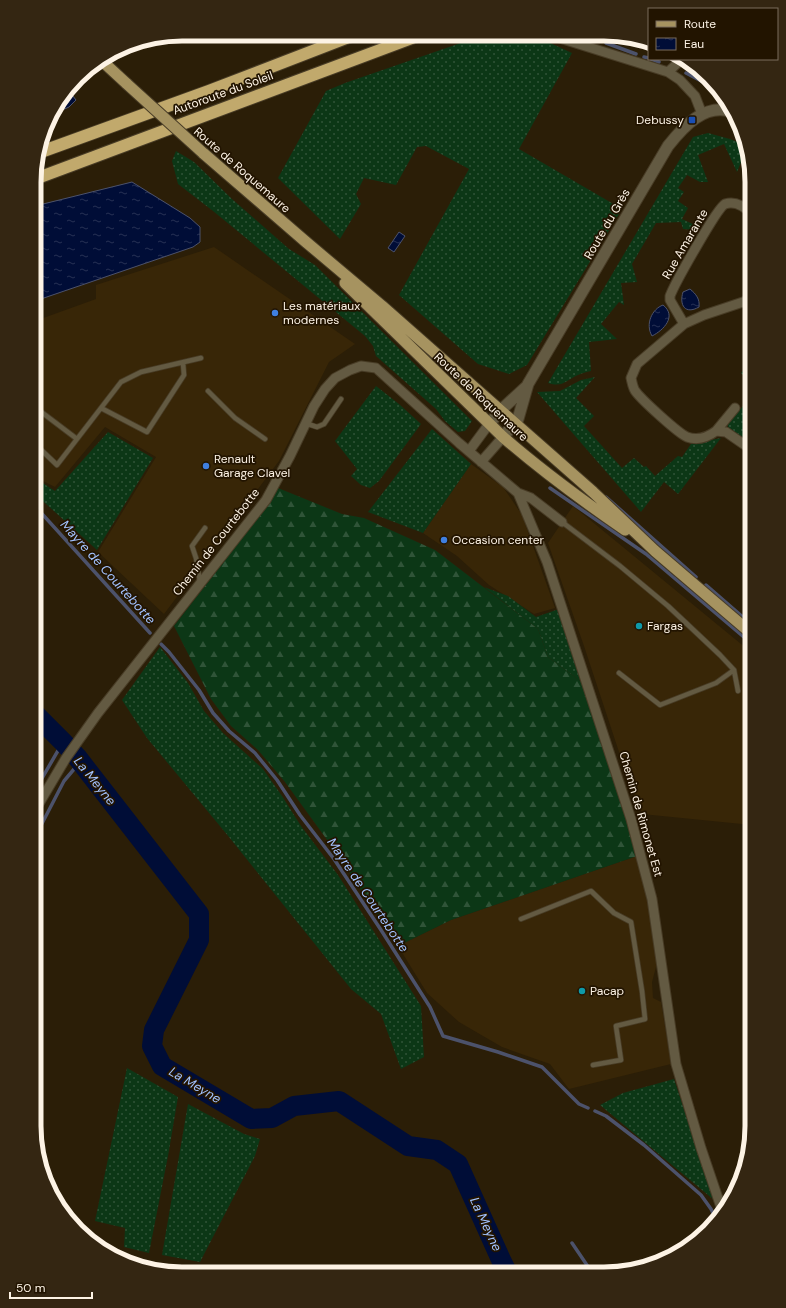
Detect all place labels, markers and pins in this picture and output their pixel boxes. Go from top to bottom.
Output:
place label: Debussy [636,112,684,128]
marker: Debussy [687,115,697,125]
place label: Les matériaux modernes [283,298,360,328]
marker: Les matériaux modernes [270,308,280,318]
place label: Renault Garage Clavel [214,451,290,481]
marker: Renault Garage Clavel [201,461,211,471]
place label: Occasion center [452,532,545,548]
marker: Occasion center [439,535,449,545]
place label: Fargas [647,618,683,634]
marker: Fargas [634,621,644,631]
place label: Pacap [590,983,624,999]
marker: Pacap [577,986,587,996]

